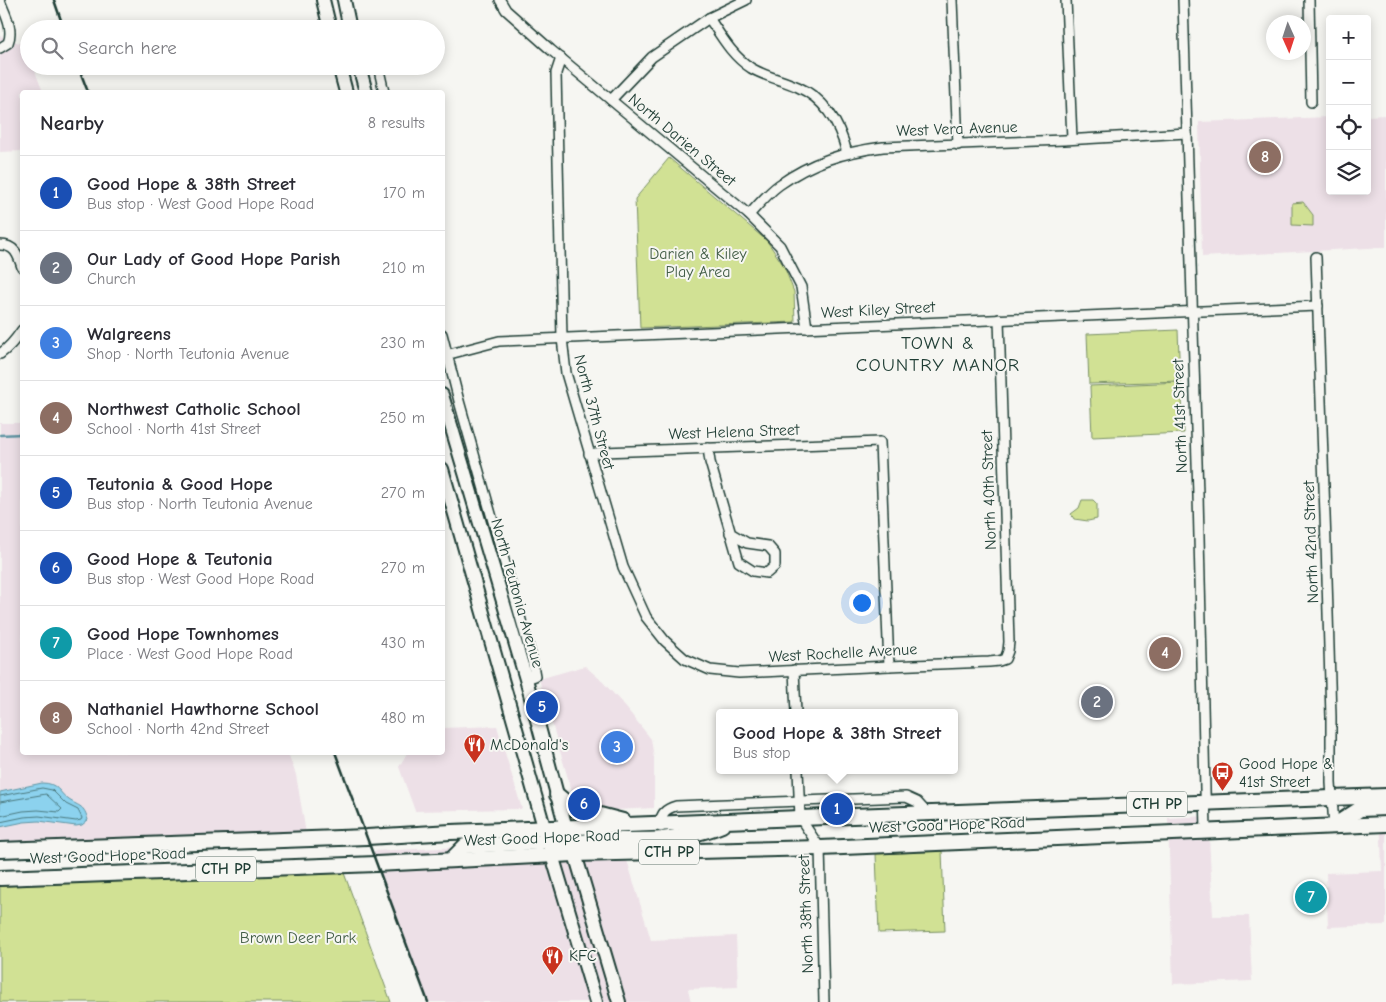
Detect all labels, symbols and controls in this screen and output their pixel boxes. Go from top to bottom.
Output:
north arrow [1266,15,1311,60]
map controls [1326,15,1371,195]
button: + [1326,15,1371,60]
search box [20,20,445,75]
icon: search [38,34,66,62]
text: Search here [78,37,177,59]
button: − [1326,60,1371,105]
street label: North Darien Street [625,90,740,190]
button: locate [1326,105,1371,150]
text: Nearby [40,111,104,135]
text: 8 results [368,114,425,132]
street label: West Vera Avenue [896,118,1018,140]
pin: 8 [1249,138,1281,176]
button: layers [1326,150,1371,195]
text: Good Hope & 38th Street [87,173,295,195]
text: 1 [53,184,59,202]
text: 170 m [383,184,425,202]
text: Bus stop · West Good Hope Road [87,195,314,213]
park label: Darien & Kiley Play Area [649,245,748,281]
text: Our Lady of Good Hope Parish [87,248,340,270]
text: 2 [52,259,60,277]
text: 210 m [382,259,425,277]
text: Church [87,270,136,288]
street label: West Kiley Street [821,298,936,322]
text: Walgreens [87,323,171,345]
district label: TOWN & COUNTRY MANOR [856,332,1020,376]
text: 3 [52,334,60,352]
text: 230 m [380,334,425,352]
text: Shop · North Teutonia Avenue [87,345,289,363]
street label: North 37th Street [570,353,618,472]
street label: North 41st Street [1169,358,1191,474]
text: Northwest Catholic School [87,398,301,420]
text: 4 [52,409,60,427]
text: 250 m [380,409,425,427]
text: School · North 41st Street [87,420,261,438]
street label: West Helena Street [668,421,800,443]
street label: North 40th Street [978,429,1000,550]
text: Teutonia & Good Hope [87,473,273,495]
street label: North 42nd Street [1300,480,1322,604]
text: 5 [52,484,60,502]
text: 270 m [381,484,425,502]
text: Bus stop · North Teutonia Avenue [87,495,313,513]
street label: North Teutonia Avenue [487,516,547,670]
text: Good Hope & Teutonia [87,548,273,570]
text: 6 [52,559,60,577]
text: 270 m [381,559,425,577]
text: Bus stop · West Good Hope Road [87,570,314,588]
your location [849,590,875,616]
text: Good Hope Townhomes [87,623,279,645]
text: 7 [52,634,60,652]
text: 430 m [381,634,425,652]
pin: 4 [1149,634,1181,672]
street label: West Rochelle Avenue [768,640,918,666]
text: Place · West Good Hope Road [87,645,293,663]
pin: 2 [1081,683,1113,721]
pin: 5 [526,688,558,726]
text: Nathaniel Hawthorne School [87,698,319,720]
text: 8 [52,709,60,727]
text: 480 m [381,709,425,727]
popup [716,709,958,774]
text: School · North 42nd Street [87,720,269,738]
text: Good Hope & 38th Street [733,722,941,744]
pin: 3 [601,728,633,766]
restaurant icon: McDonald's [462,733,486,764]
place label: McDonald's [490,736,569,754]
text: Bus stop [733,744,791,762]
place label: Good Hope & 41st Street [1239,755,1333,791]
bus stop icon: Good Hope & 41st Street [1211,761,1235,792]
pin: 6 [568,785,600,823]
pin: 1 [821,790,853,828]
road number: CTH PP [1127,792,1187,816]
street label: West Good Hope Road [869,813,1025,837]
street label: West Good Hope Road [464,826,620,850]
road number: CTH PP [639,840,699,864]
street label: West Good Hope Road [30,844,186,868]
street label: North 38th Street [795,854,817,974]
road number: CTH PP [196,856,256,882]
pin: 7 [1295,878,1327,916]
park label: Brown Deer Park [240,929,357,947]
restaurant icon: KFC [541,944,565,975]
place label: KFC [569,947,597,965]

